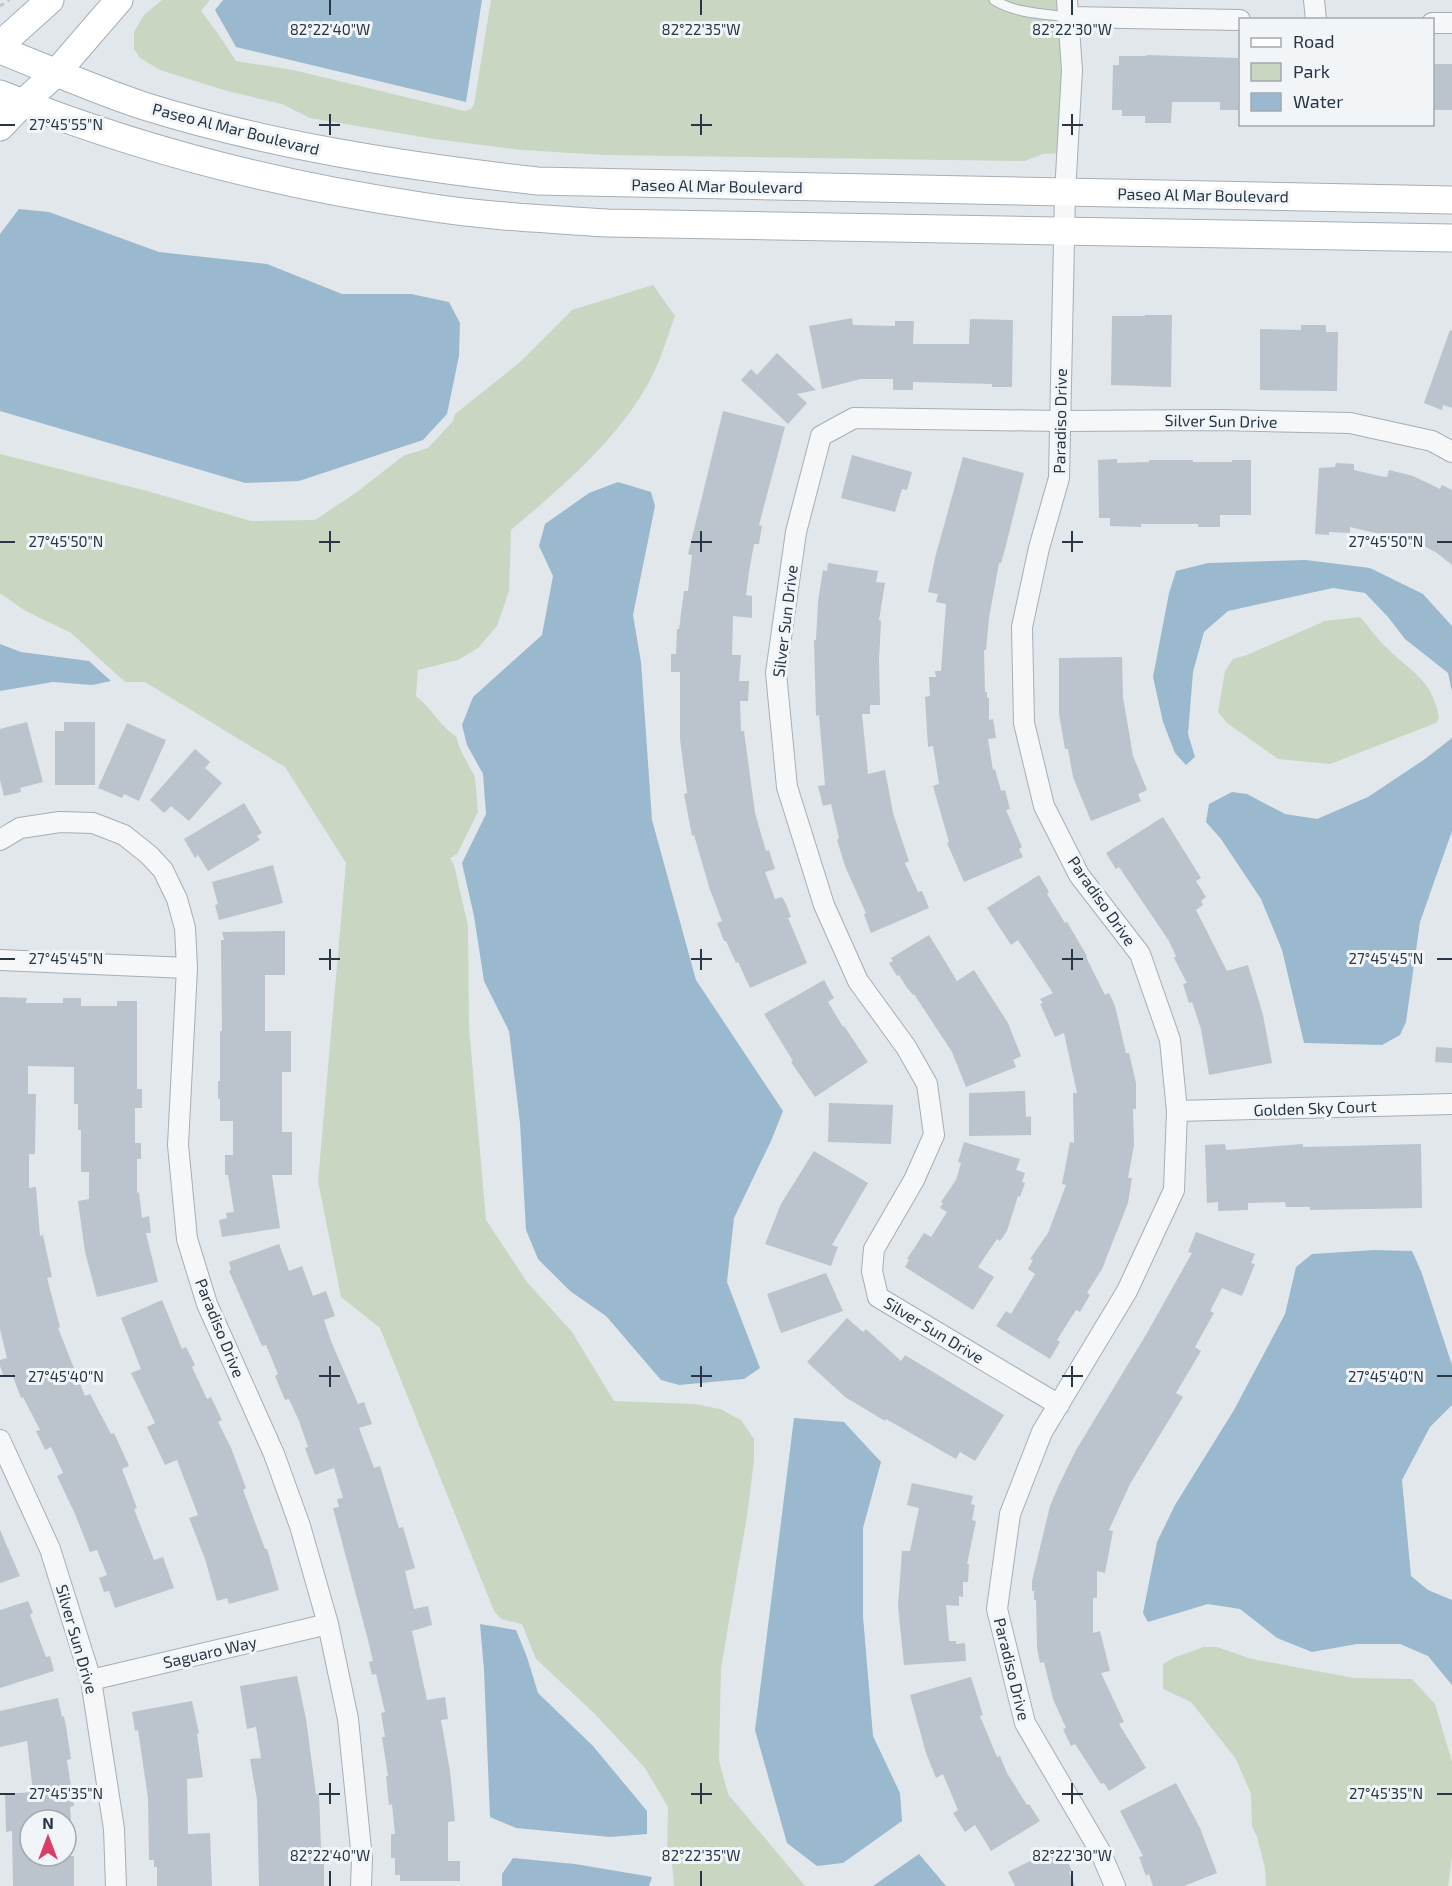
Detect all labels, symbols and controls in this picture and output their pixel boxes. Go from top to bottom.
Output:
legend [1239,18,1434,126]
text: 82°22'40"W [290,20,370,38]
text: 82°22'35"W [662,20,740,38]
text: 82°22'30"W [1032,20,1112,38]
text: Road [1293,30,1334,52]
text: Park [1293,60,1330,82]
text: Water [1293,90,1343,112]
street label: Paseo Al Mar Boulevard [151,99,322,158]
text: 27°45'55"N [29,115,103,133]
street label: Paseo Al Mar Boulevard [631,175,803,196]
street label: Paseo Al Mar Boulevard [1117,184,1289,205]
street label: Paradiso Drive [1049,368,1070,474]
street label: Silver Sun Drive [1164,410,1278,431]
text: 27°45'50"N [29,532,103,550]
text: 27°45'50"N [1349,532,1423,550]
street label: Silver Sun Drive [768,564,801,678]
street label: Paradiso Drive [1064,852,1140,949]
text: 27°45'45"N [29,949,103,967]
text: 27°45'45"N [1349,949,1423,967]
street label: Golden Sky Court [1253,1096,1377,1119]
street label: Paradiso Drive [192,1275,249,1380]
street label: Silver Sun Drive [881,1292,988,1367]
text: 27°45'40"N [28,1367,104,1385]
text: 27°45'40"N [1348,1367,1424,1385]
street label: Silver Sun Drive [53,1582,102,1696]
street label: Paradiso Drive [991,1616,1034,1722]
street label: Saguaro Way [161,1631,259,1672]
text: 27°45'35"N [29,1784,103,1802]
text: 27°45'35"N [1349,1784,1423,1802]
north arrow [18,1808,78,1868]
text: N [42,1813,54,1832]
text: 82°22'40"W [290,1846,370,1864]
text: 82°22'35"W [662,1846,740,1864]
text: 82°22'30"W [1032,1846,1112,1864]

